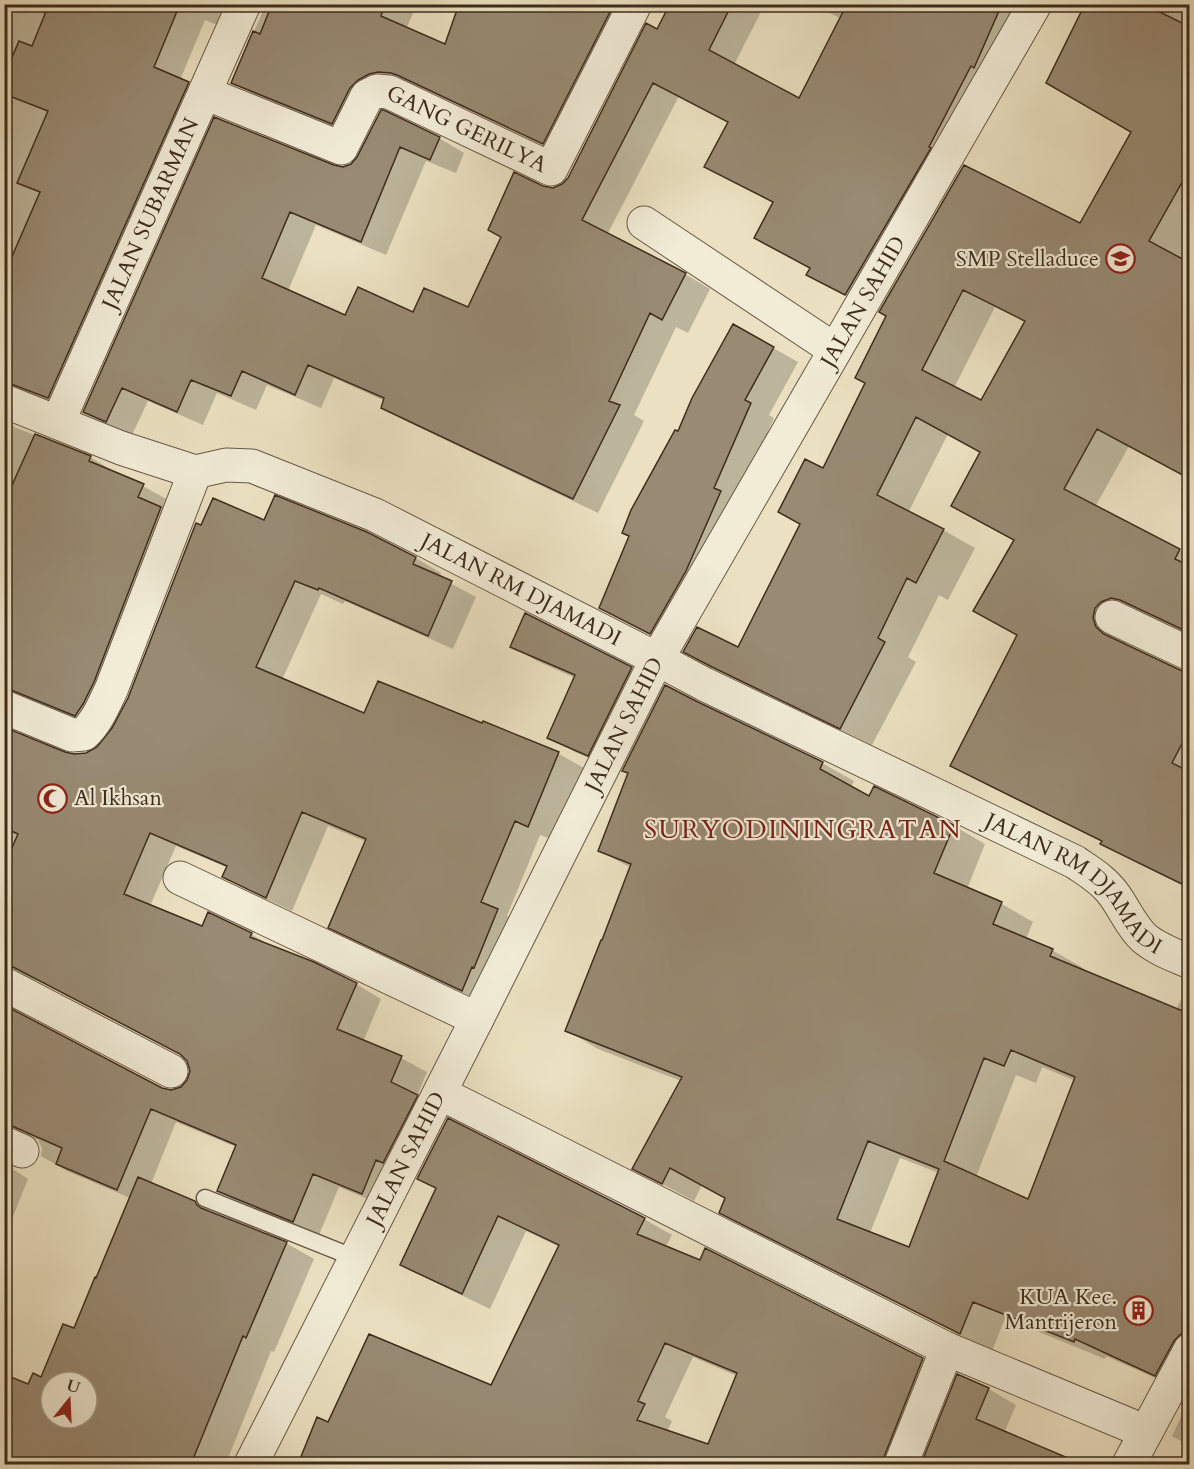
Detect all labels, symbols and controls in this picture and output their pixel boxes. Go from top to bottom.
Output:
street label: GANG GERILYA [381,78,552,180]
street label: JALAN SUBARMAN [94,113,207,317]
street label: JALAN SAHID [812,231,913,376]
school or university icon: SMP Stelladuce [1104,243,1136,275]
place label: SMP Stelladuce [956,244,1099,274]
street label: JALAN RM DJAMADI [413,524,626,653]
street label: JALAN SAHID [576,652,670,800]
mosque icon: Al Ikhsan [37,782,69,814]
place label: Al Ikhsan [74,783,162,813]
street label: JALAN RM DJAMADI [977,805,1167,962]
district label: SURYODININGRATAN [644,812,962,847]
street label: JALAN SAHID [358,1087,453,1234]
place label: KUA Kec. Mantrijeron [1004,1282,1117,1337]
building icon: KUA Kec. Mantrijeron [1122,1294,1154,1326]
north arrow [39,1370,99,1430]
text: U [64,1374,83,1399]

